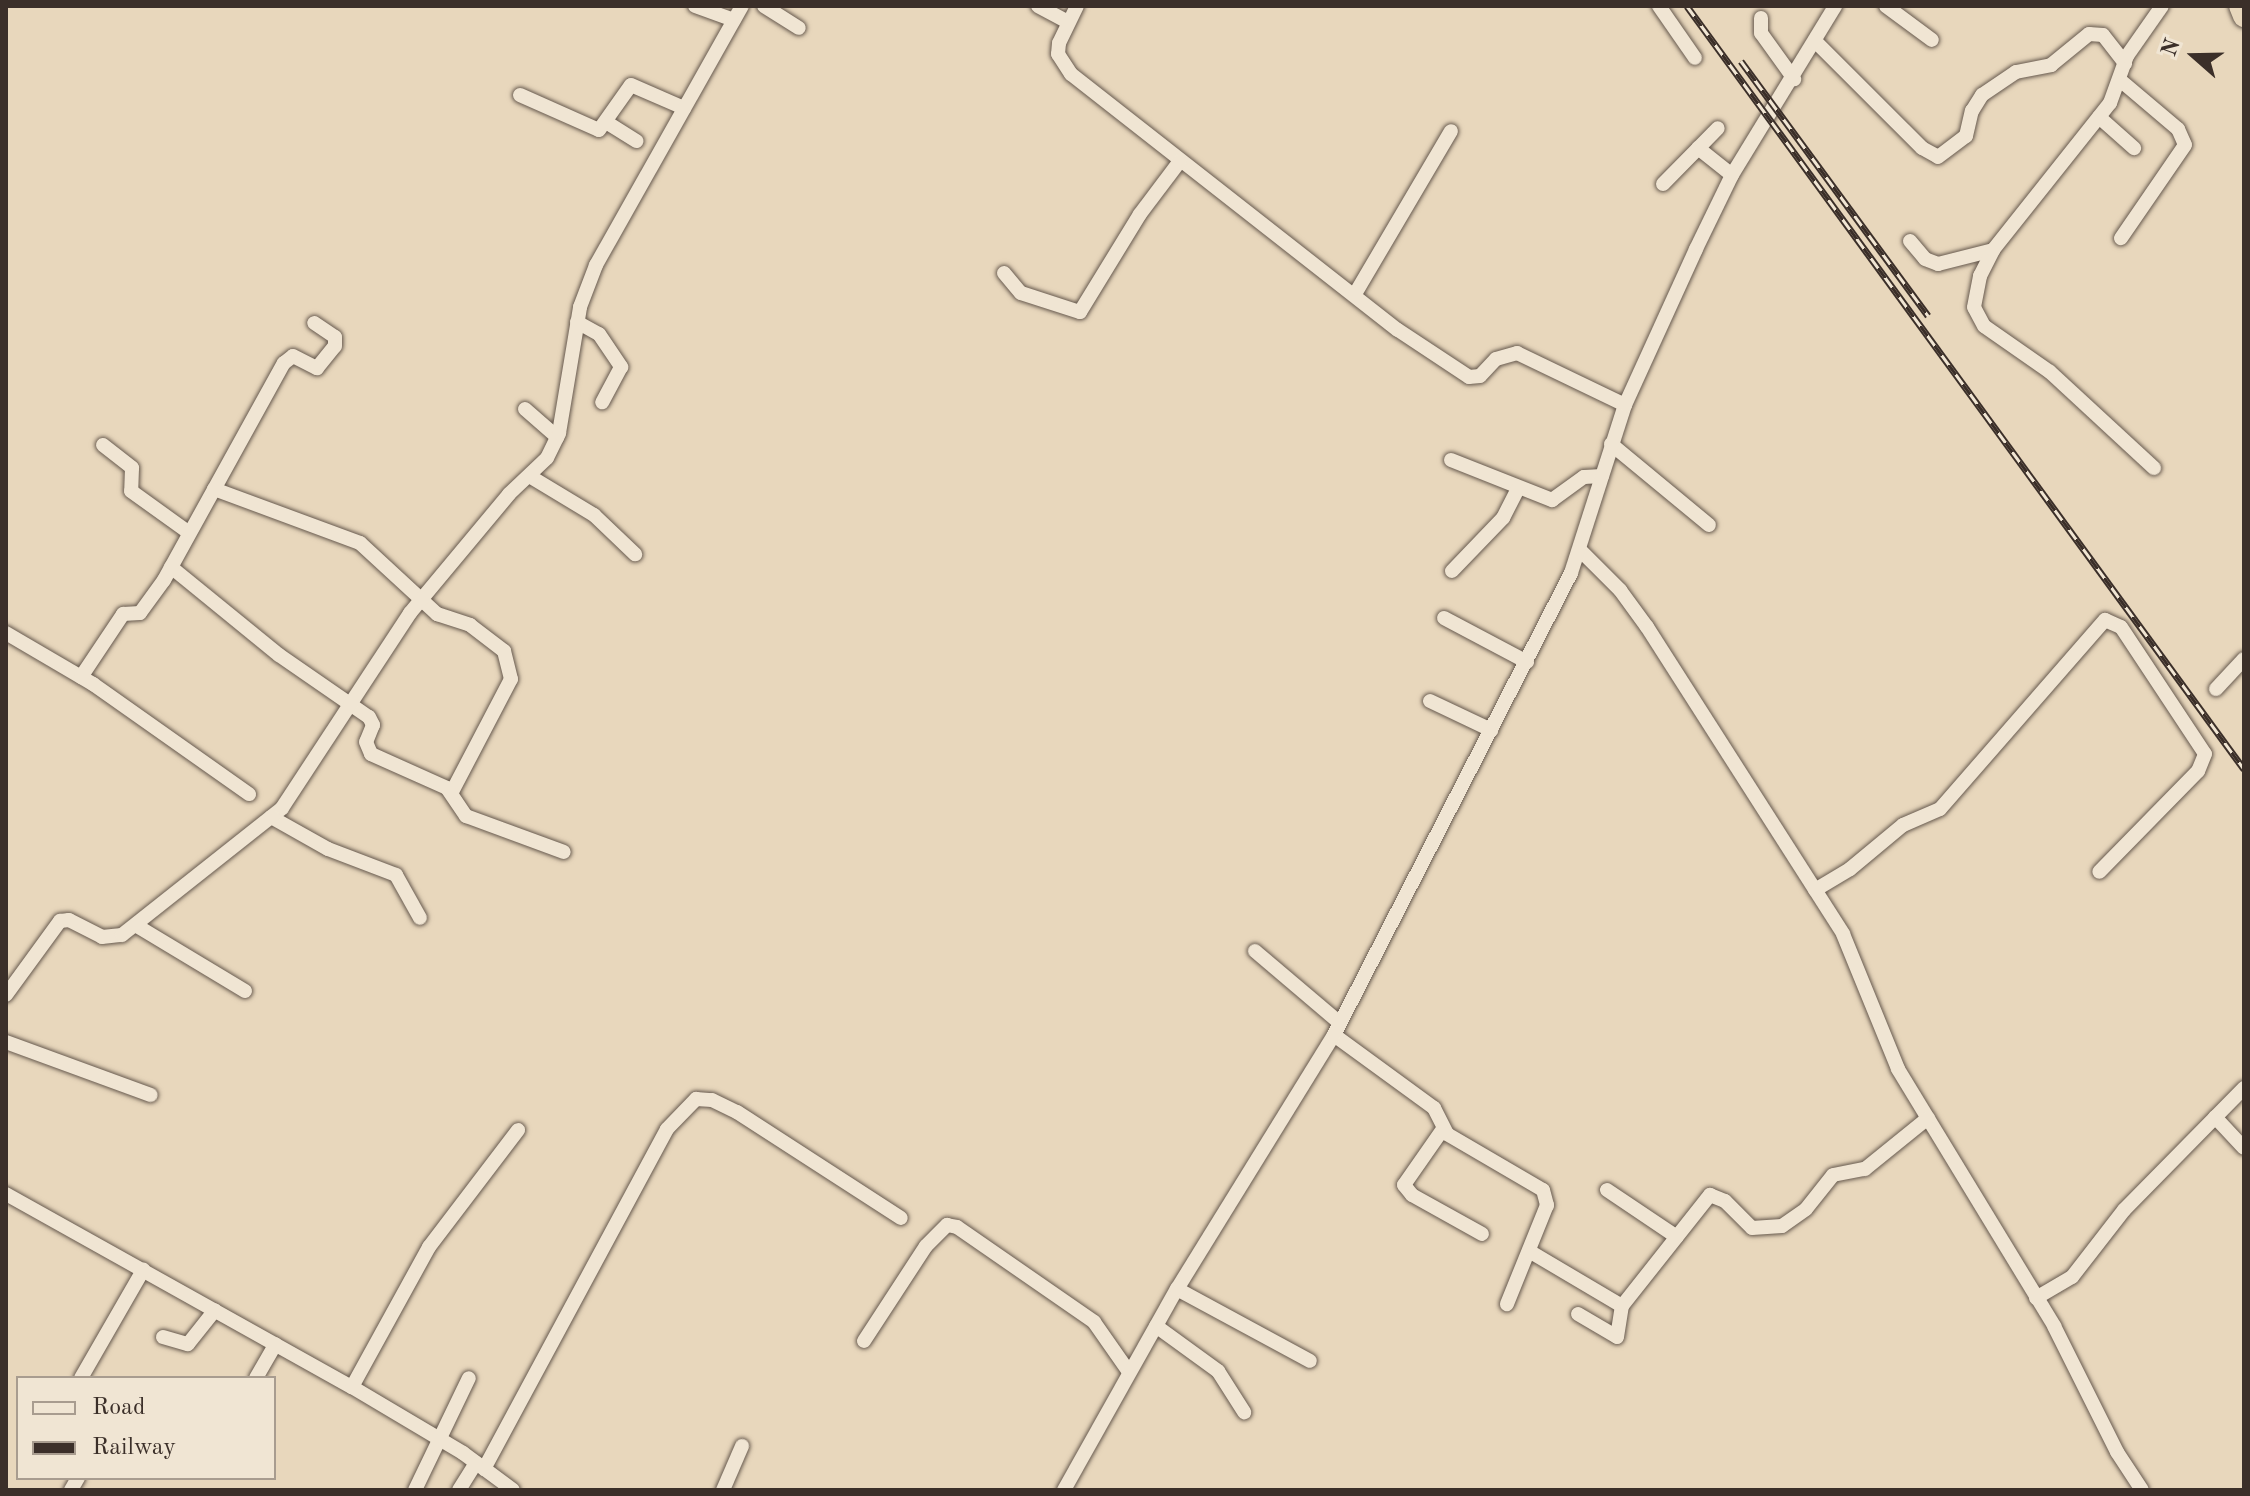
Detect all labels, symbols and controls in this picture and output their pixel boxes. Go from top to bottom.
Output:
north arrow [2154,16,2234,96]
text: N [2158,36,2185,59]
legend [16,1376,276,1480]
text: Road [92,1396,145,1420]
text: Railway [92,1436,176,1460]

